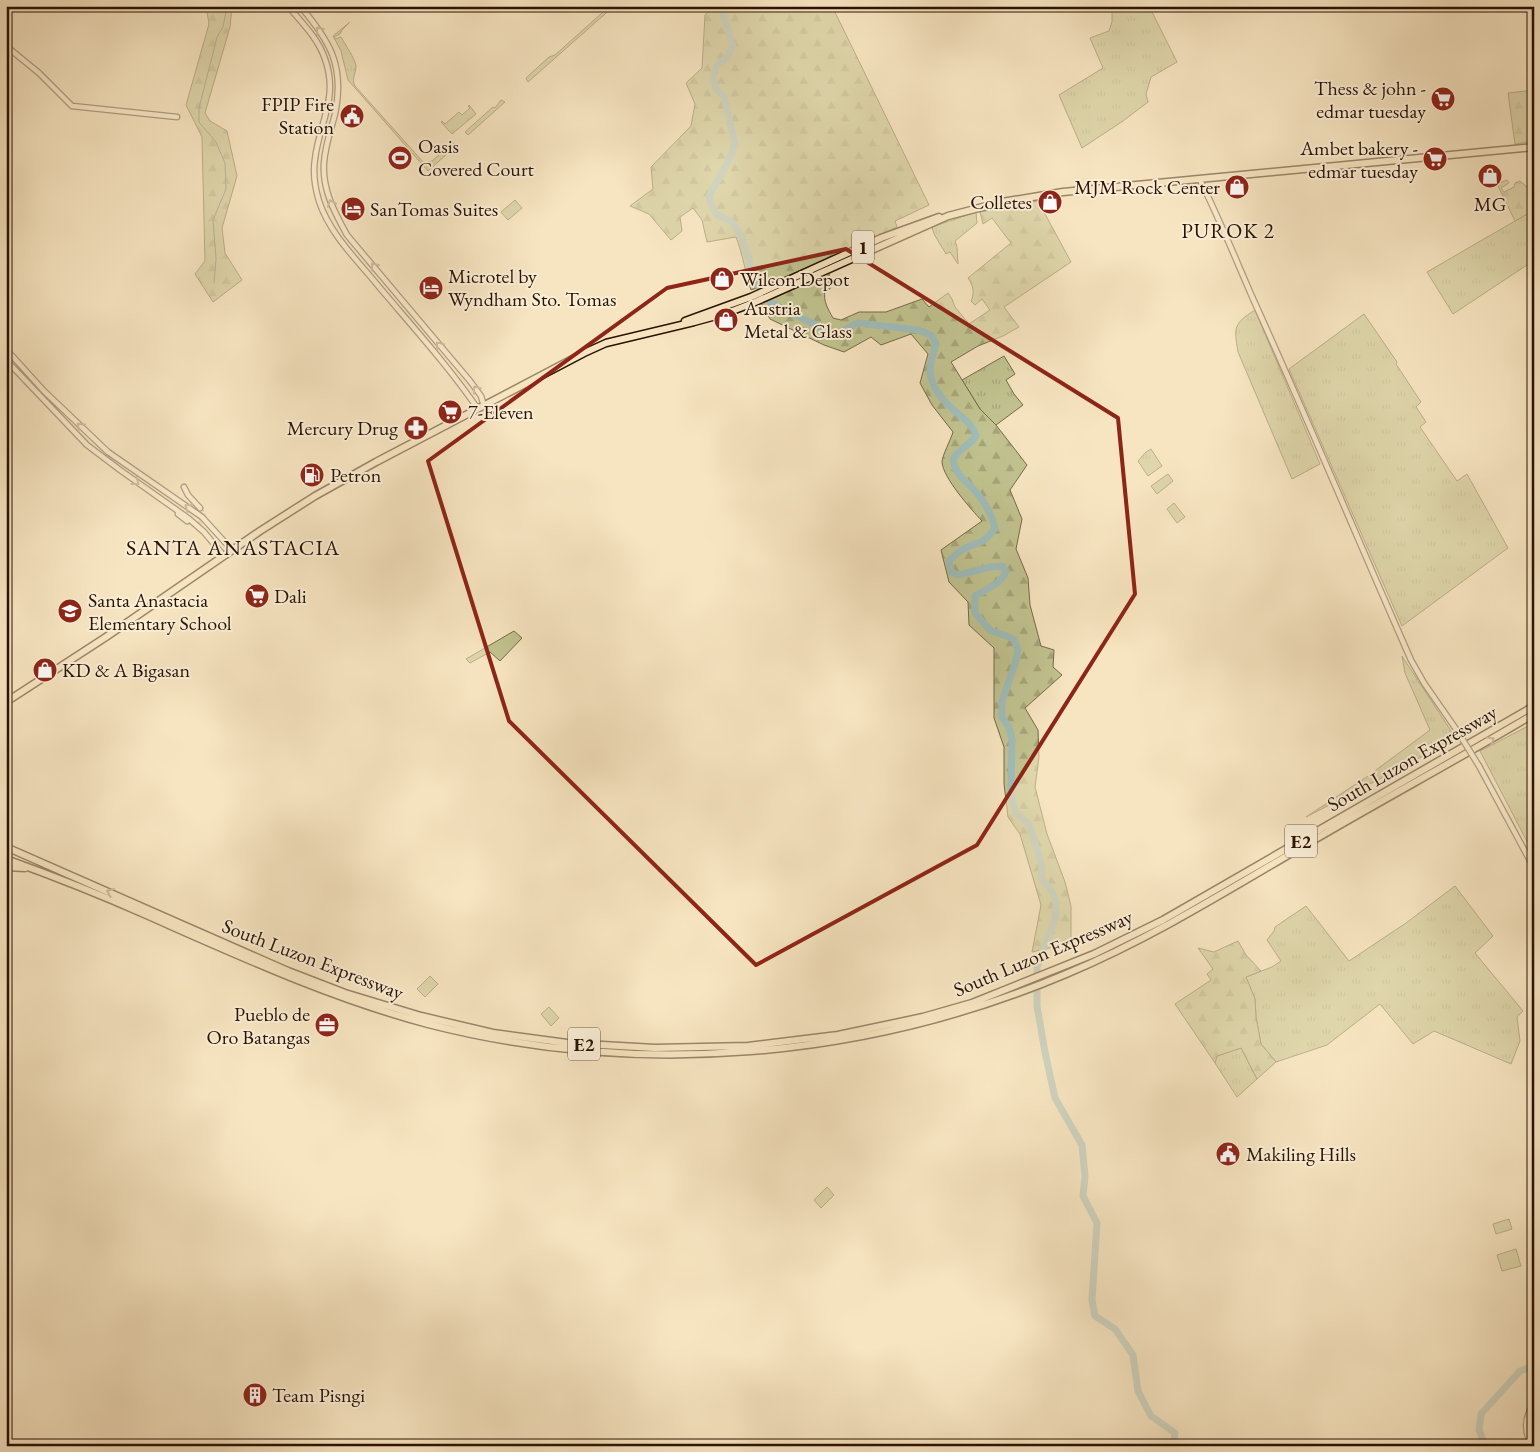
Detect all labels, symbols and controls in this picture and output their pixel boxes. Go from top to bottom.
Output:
one-way arrow [316,26,325,36]
place label: Thess & john - edmar tuesday [1314,75,1426,124]
supermarket icon: Thess & john - edmar tuesday [1430,86,1456,112]
place label: FPIP Fire Station [261,91,334,140]
public building icon: FPIP Fire Station [339,103,365,129]
place label: Oasis Covered Court [418,133,535,182]
place label: Ambet bakery - edmar tuesday [1299,135,1418,184]
sports icon: Oasis Covered Court [387,145,413,171]
supermarket icon: Ambet bakery - edmar tuesday [1422,146,1448,172]
shop icon: MG [1477,163,1503,189]
place label: MJM Rock Center [1074,174,1220,200]
shop icon: MJM Rock Center [1224,174,1250,200]
place label: Colletes [970,189,1032,215]
shop icon: Colletes [1037,189,1063,215]
place label: MG [1474,191,1506,217]
hotel icon: SanTomas Suites [340,196,366,222]
place label: SanTomas Suites [370,196,498,222]
one-way arrow [327,199,337,208]
district label: PUROK 2 [1181,217,1275,244]
road number: 1 [852,230,874,264]
one-way arrow [371,263,379,272]
place label: Microtel by Wyndham Sto. Tomas [448,263,616,312]
shop icon: Wilcon Depot [709,266,735,292]
place label: Wilcon Depot [740,266,850,292]
hotel icon: Microtel by Wyndham Sto. Tomas [418,275,444,301]
place label: Austria Metal & Glass [743,295,852,344]
shop icon: Austria Metal & Glass [713,307,739,333]
one-way arrow [436,341,445,350]
one-way arrow [473,385,482,395]
supermarket icon: 7-Eleven [437,399,463,425]
place label: 7-Eleven [468,399,534,425]
place label: Mercury Drug [287,415,398,441]
pharmacy icon: Mercury Drug [403,415,429,441]
one-way arrow [77,423,86,432]
fuel station icon: Petron [299,462,325,488]
place label: Petron [330,462,382,488]
one-way arrow [130,476,139,484]
one-way arrow [184,504,194,513]
district label: SANTA ANASTACIA [126,533,340,562]
supermarket icon: Dali [244,583,270,609]
place label: Dali [274,583,307,609]
place label: Santa Anastacia Elementary School [88,587,232,636]
school or university icon: Santa Anastacia Elementary School [57,598,83,624]
shop icon: KD & A Bigasan [32,657,58,683]
place label: KD & A Bigasan [62,657,190,683]
street label: South Luzon Expressway [1322,699,1502,817]
one-way arrow [1485,737,1494,747]
road number: E2 [1285,824,1317,858]
one-way arrow [106,888,115,899]
street label: South Luzon Expressway [949,903,1137,1003]
street label: South Luzon Expressway [219,912,408,1006]
place label: Pueblo de Oro Batangas [206,1001,310,1050]
office icon: Pueblo de Oro Batangas [314,1012,340,1038]
road number: E2 [568,1028,600,1060]
public building icon: Makiling Hills [1215,1141,1241,1167]
place label: Makiling Hills [1246,1141,1356,1167]
building icon: Team Pisngi [242,1382,268,1408]
place label: Team Pisngi [272,1382,365,1408]

